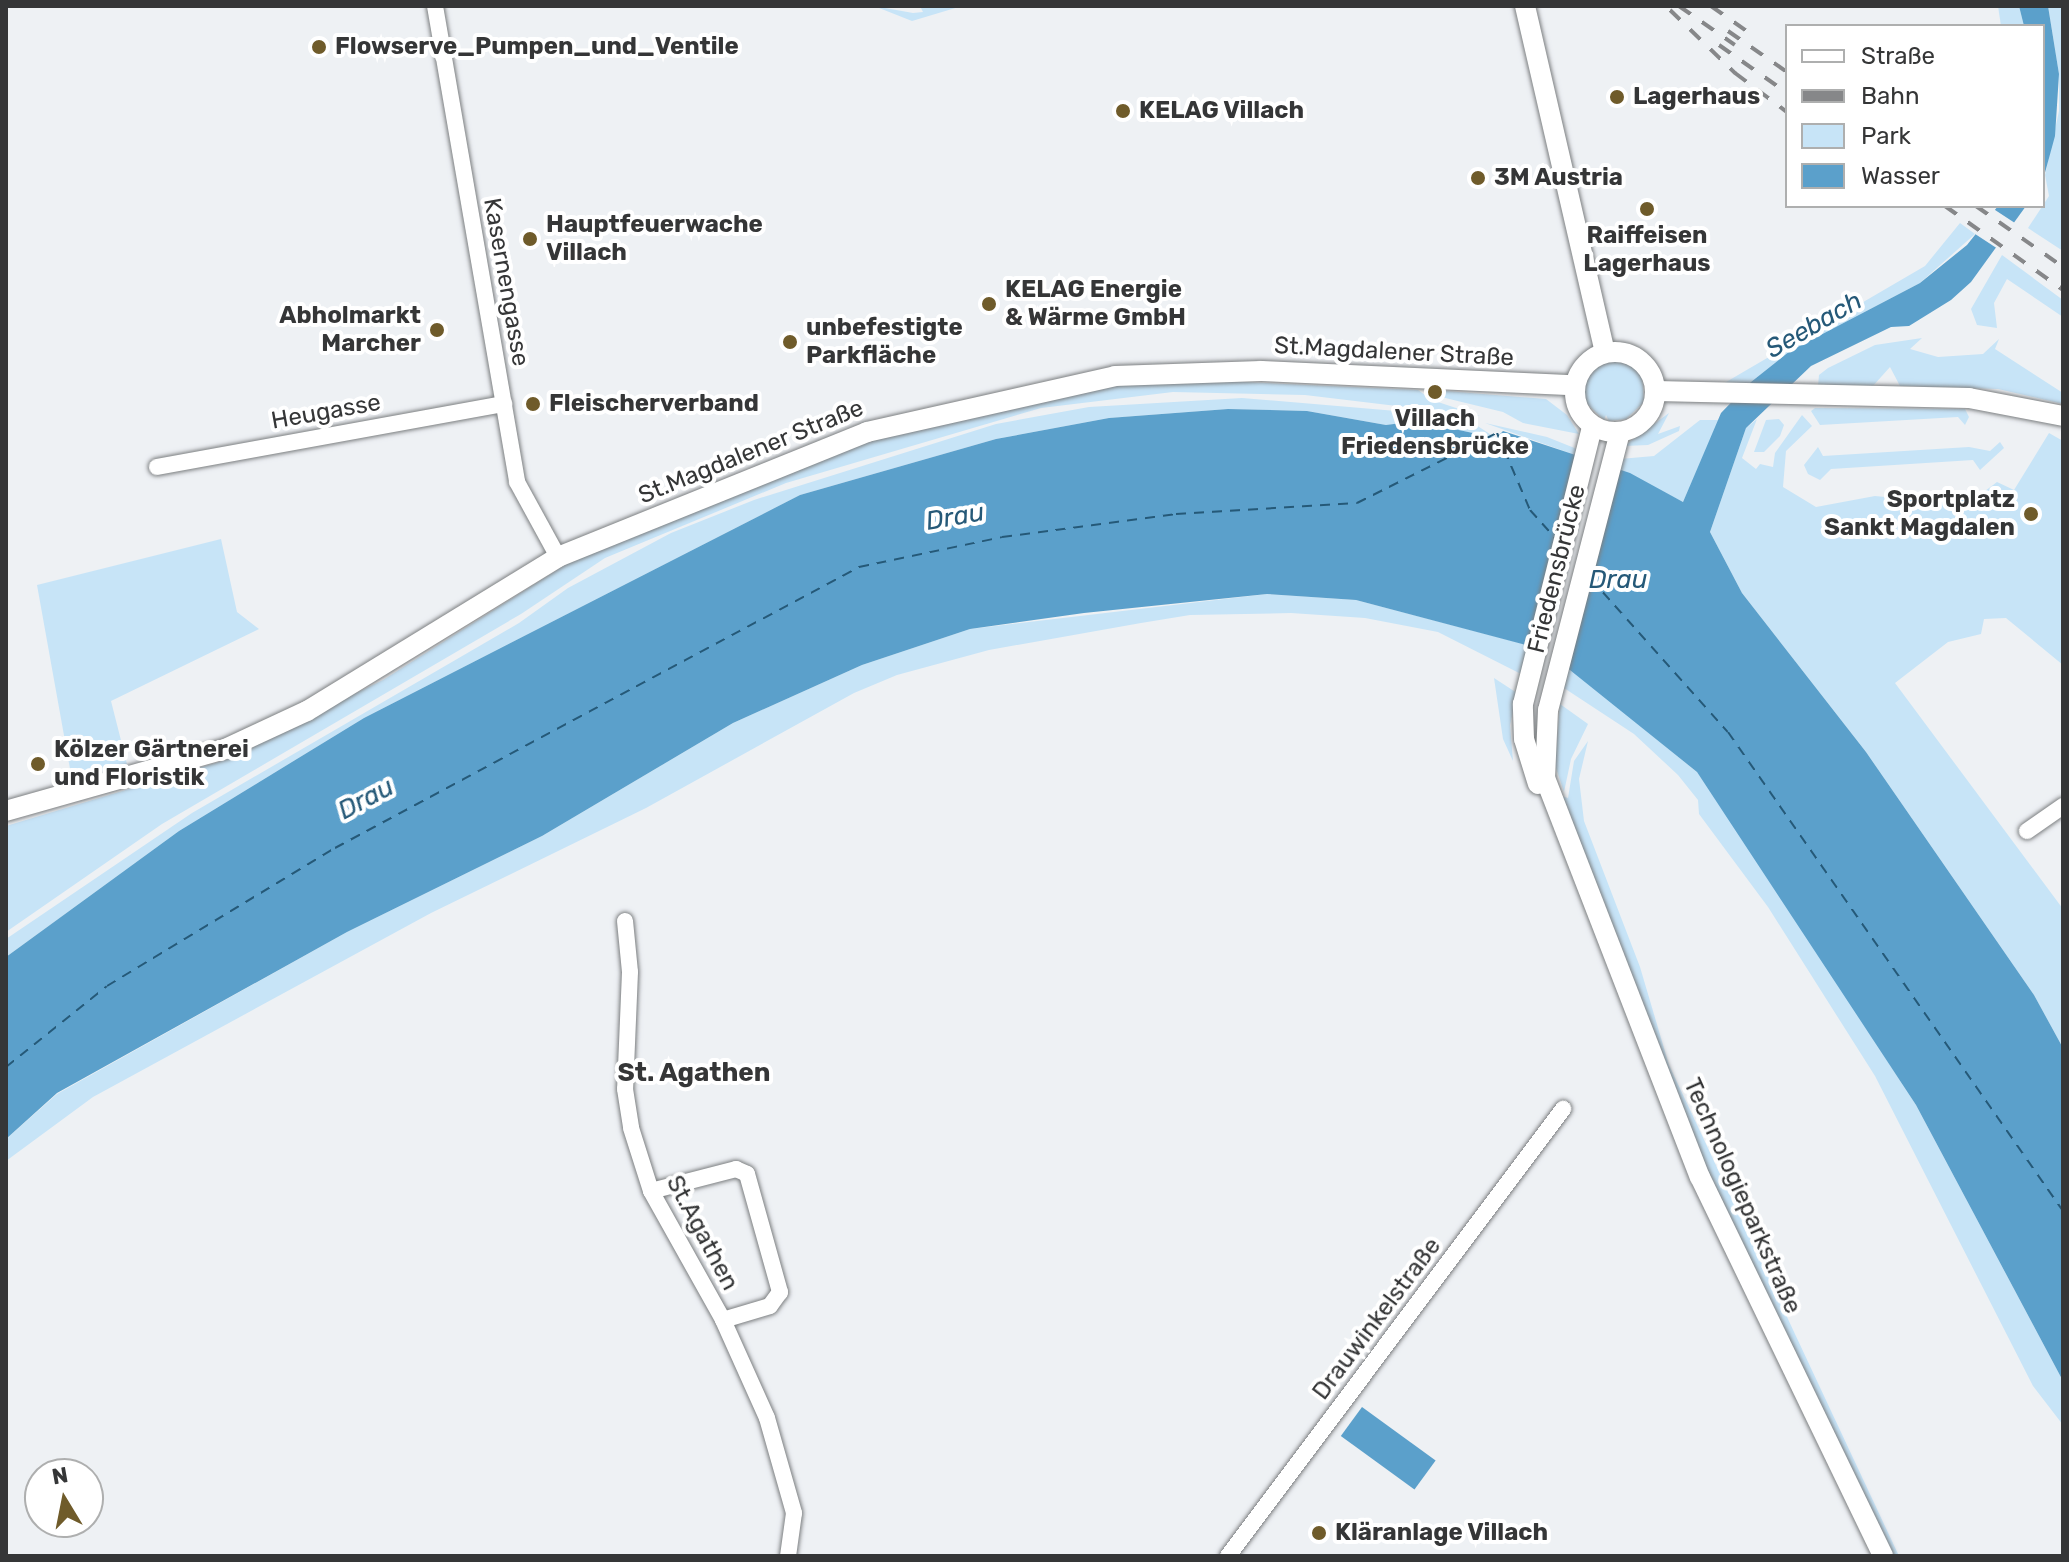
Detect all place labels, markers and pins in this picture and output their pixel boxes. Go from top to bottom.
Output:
place label: Flowserve_Pumpen_und_Ventile [335,33,739,61]
marker: Flowserve_Pumpen_und_Ventile [310,38,328,56]
place label: Lagerhaus [1633,83,1760,111]
marker: Lagerhaus [1608,88,1626,106]
place label: KELAG Villach [1139,97,1305,125]
marker: KELAG Villach [1114,102,1132,120]
place label: 3M Austria [1494,164,1624,192]
marker: 3M Austria [1469,169,1487,187]
marker: Raiffeisen Lagerhaus [1638,200,1656,218]
place label: Hauptfeuerwache Villach [546,211,763,267]
place label: Raiffeisen Lagerhaus [1583,222,1711,278]
marker: Hauptfeuerwache Villach [521,230,539,248]
place label: KELAG Energie & Wärme GmbH [1005,276,1186,332]
marker: KELAG Energie & Wärme GmbH [980,295,998,313]
place label: Abholmarkt Marcher [279,302,421,358]
place label: unbefestigte Parkfläche [806,314,963,370]
marker: Abholmarkt Marcher [428,321,446,339]
marker: unbefestigte Parkfläche [781,333,799,351]
marker: Villach Friedensbrücke [1426,383,1444,401]
place label: Fleischerverband [549,390,759,418]
marker: Fleischerverband [524,395,542,413]
place label: Villach Friedensbrücke [1341,405,1529,461]
place label: Sportplatz Sankt Magdalen [1824,486,2015,542]
marker: Sportplatz Sankt Magdalen [2022,505,2040,523]
place label: Kölzer Gärtnerei und Floristik [54,736,249,792]
marker: Kölzer Gärtnerei und Floristik [29,755,47,773]
place label: Kläranlage Villach [1335,1519,1549,1547]
marker: Kläranlage Villach [1310,1524,1328,1542]

